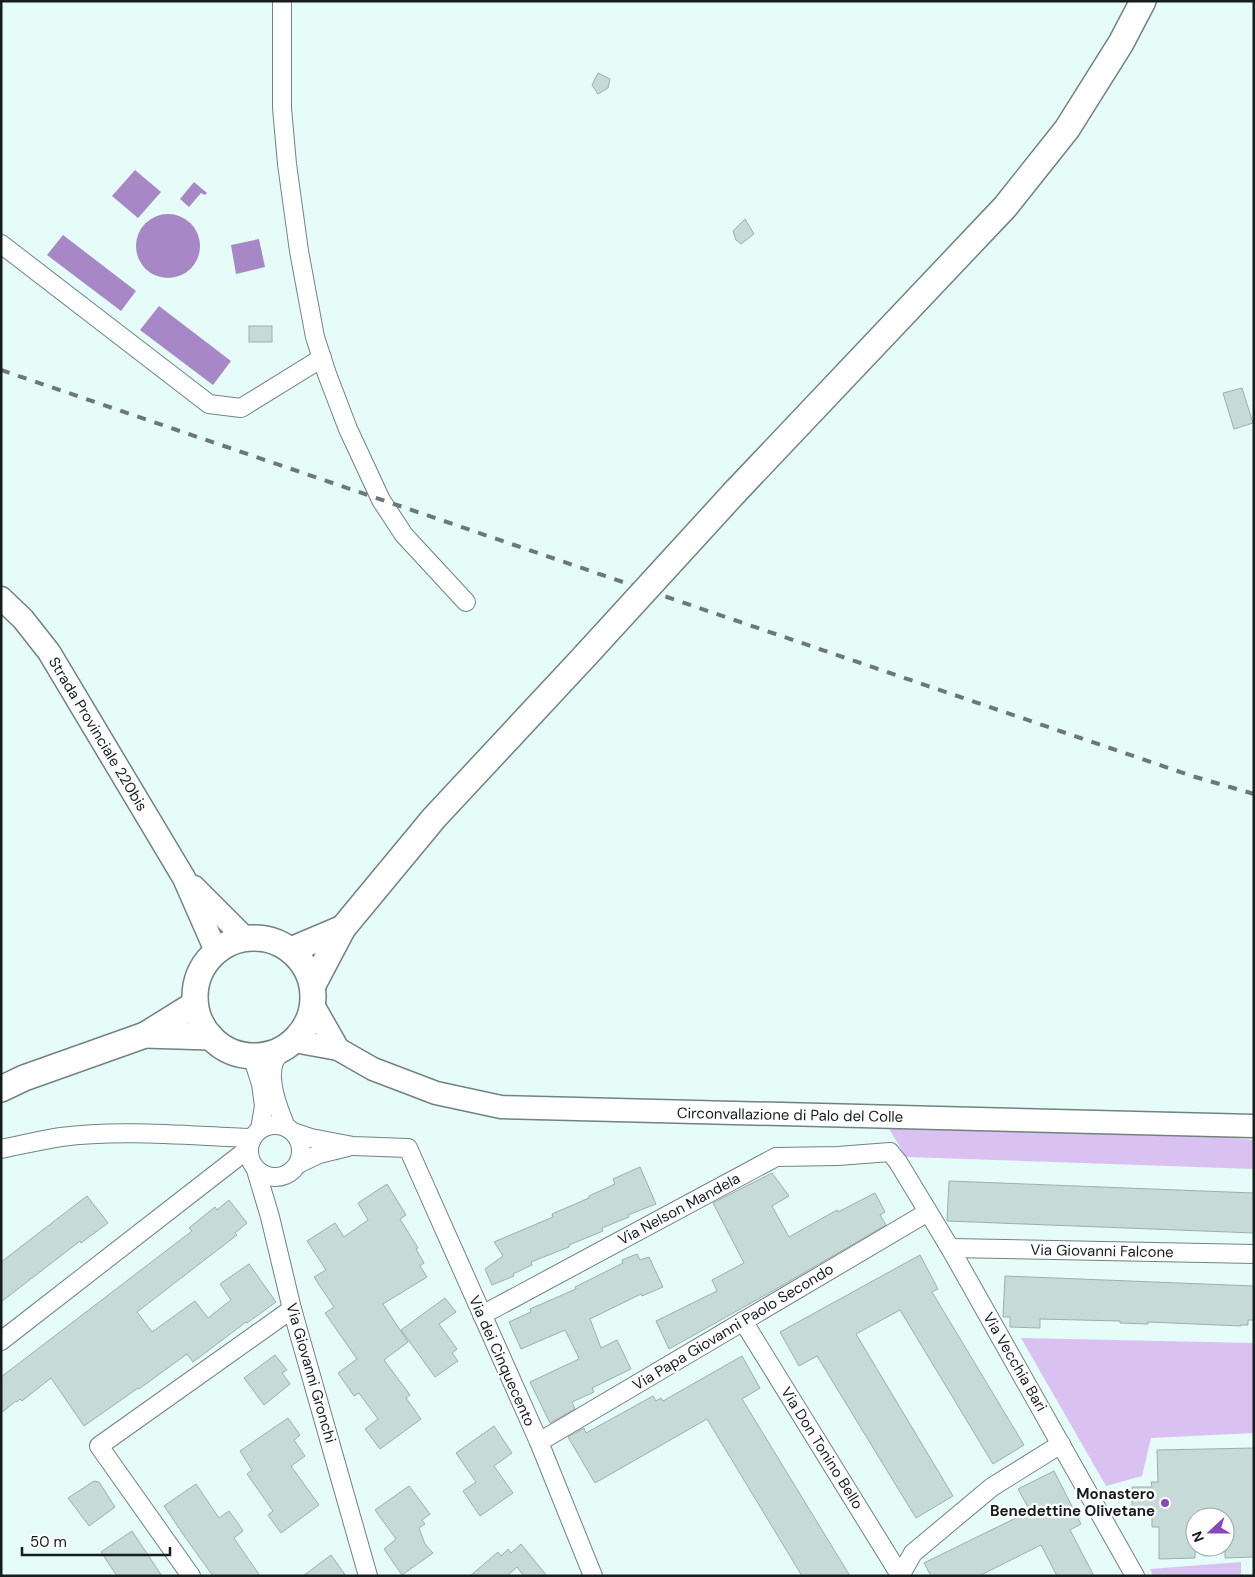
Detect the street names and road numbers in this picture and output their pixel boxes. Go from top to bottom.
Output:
street label: Strada Provinciale 220bis [44,653,152,815]
street label: Circonvallazione di Palo del Colle [677,1103,903,1127]
street label: Via Nelson Mandela [614,1168,744,1250]
street label: Via Giovanni Falcone [1030,1240,1174,1262]
street label: Via Papa Giovanni Paolo Secondo [629,1259,837,1395]
street label: Via dei Cinquecento [464,1292,540,1430]
street label: Via Giovanni Gronchi [281,1301,341,1445]
street label: Via Vecchia Bari [979,1309,1051,1415]
street label: Via Don Tonino Bello [776,1383,868,1513]

